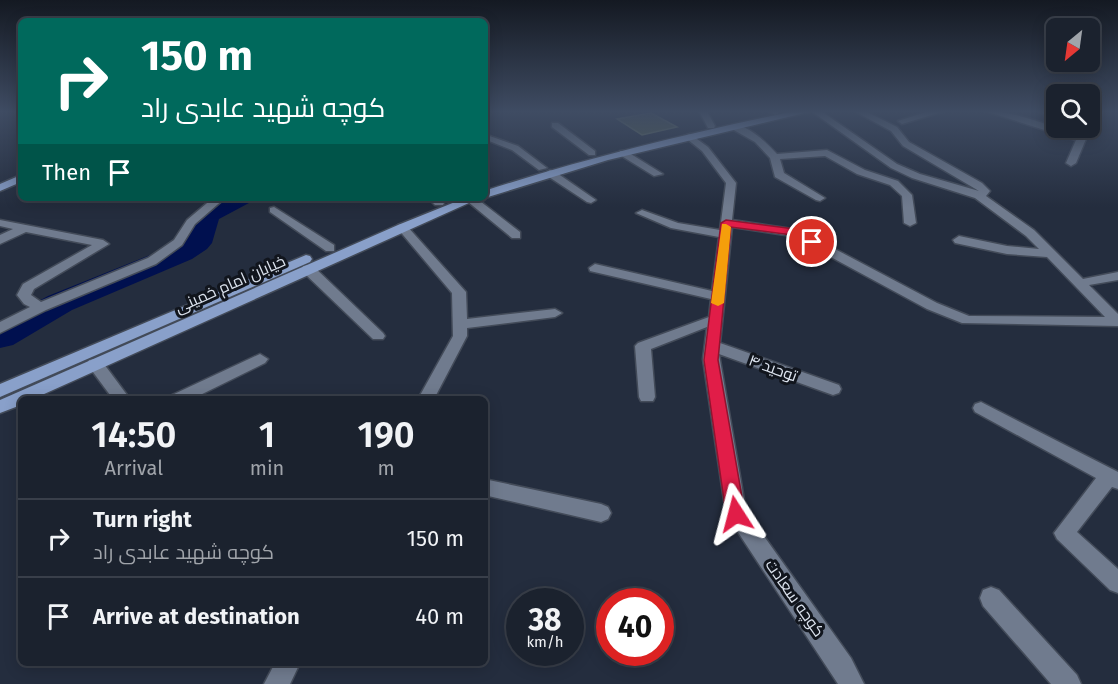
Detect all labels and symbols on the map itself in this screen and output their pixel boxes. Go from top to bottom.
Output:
north arrow [1046,18,1100,72]
pin [786,216,837,267]
street label: خیابان امام خمینی [172,251,289,319]
street label: توحید ۴ [746,350,801,386]
position arrow [704,482,768,546]
street label: کوچه سعادت [760,556,829,642]
speed limit sign: 40 [596,588,674,666]

